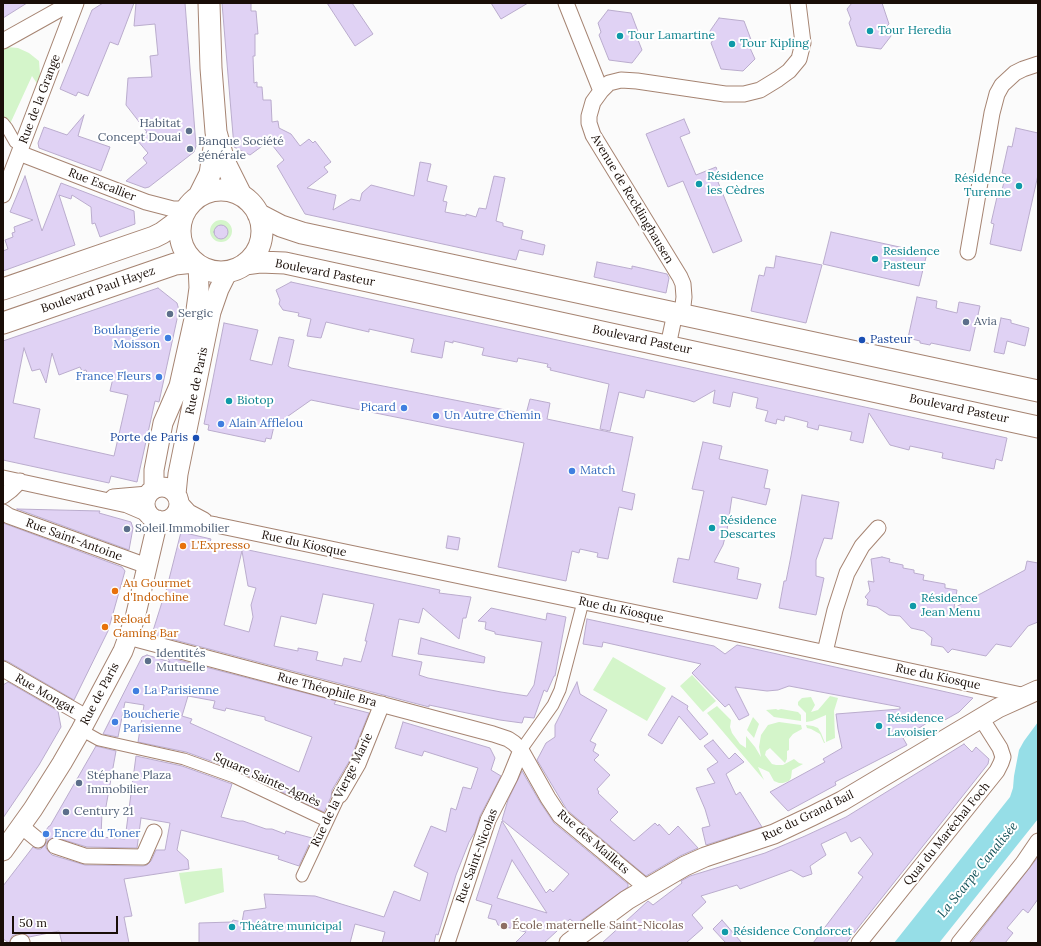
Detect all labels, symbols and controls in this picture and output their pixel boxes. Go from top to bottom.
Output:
place label: Tour Heredia [878,24,952,38]
marker: Tour Heredia [865,26,875,36]
place label: Tour Lamartine [628,29,715,43]
marker: Tour Lamartine [615,31,625,41]
place label: Tour Kipling [740,37,809,51]
marker: Tour Kipling [727,39,737,49]
street label: Rue de la Grange [16,52,64,146]
place label: Habitat Concept Douai [98,117,181,145]
marker: Habitat Concept Douai [184,126,194,136]
street label: Avenue de Recklinghausen [588,132,676,266]
place label: Banque Société générale [198,135,284,163]
marker: Banque Société générale [185,144,195,154]
street label: Rue Escallier [66,165,138,205]
place label: Résidence les Cèdres [707,170,765,198]
place label: Résidence Turenne [954,172,1011,200]
marker: Résidence les Cèdres [694,179,704,189]
marker: Résidence Turenne [1014,181,1024,191]
place label: Residence Pasteur [883,245,940,273]
marker: Residence Pasteur [870,254,880,264]
street label: Boulevard Pasteur [274,256,376,290]
street label: Boulevard Paul Hayez [39,264,157,316]
place label: Sergic [178,307,213,321]
marker: Sergic [165,309,175,319]
place label: Avia [974,315,997,329]
marker: Avia [961,317,971,327]
street label: Boulevard Pasteur [591,322,693,358]
place label: Boulangerie Moisson [93,324,160,352]
marker: Boulangerie Moisson [163,333,173,343]
place label: Pasteur [870,333,912,347]
marker: Pasteur [857,335,867,345]
street label: Rue de Paris [183,346,211,416]
place label: France Fleurs [76,370,151,384]
marker: France Fleurs [154,372,164,382]
street label: Boulevard Pasteur [908,391,1010,427]
place label: Biotop [237,394,274,408]
marker: Biotop [224,396,234,406]
place label: Picard [361,401,396,415]
marker: Picard [399,403,409,413]
place label: Un Autre Chemin [444,409,541,423]
marker: Un Autre Chemin [431,411,441,421]
place label: Alain Afflelou [229,417,303,431]
marker: Alain Afflelou [216,419,226,429]
place label: Porte de Paris [110,431,188,445]
marker: Porte de Paris [191,433,201,443]
place label: Match [580,464,615,478]
marker: Match [567,466,577,476]
place label: Résidence Descartes [720,514,777,542]
street label: Rue Saint-Antoine [24,516,124,564]
place label: Soleil Immobilier [135,522,229,536]
marker: Résidence Descartes [707,523,717,533]
marker: Soleil Immobilier [122,524,132,534]
street label: Rue du Kiosque [260,528,348,560]
place label: L'Expresso [191,539,250,553]
marker: L'Expresso [178,541,188,551]
place label: Au Gourmet d'Indochine [123,577,191,605]
marker: Au Gourmet d'Indochine [110,586,120,596]
place label: Résidence Jean Menu [921,592,980,620]
street label: Rue du Kiosque [577,594,665,626]
marker: Résidence Jean Menu [908,601,918,611]
place label: Reload Gaming Bar [113,613,178,641]
marker: Reload Gaming Bar [100,622,110,632]
place label: Identités Mutuelle [156,647,206,675]
marker: Identités Mutuelle [143,656,153,666]
street label: Rue de Paris [78,660,122,728]
street label: Rue du Kiosque [894,661,982,693]
street label: Rue Théophile Bra [276,670,378,710]
street label: Rue Mongat [12,671,78,717]
place label: La Parisienne [144,684,219,698]
marker: La Parisienne [131,686,141,696]
place label: Boucherie Parisienne [123,708,181,736]
place label: Résidence Lavoisier [887,712,944,740]
marker: Boucherie Parisienne [110,717,120,727]
marker: Résidence Lavoisier [874,721,884,731]
street label: Rue de la Vierge Marie [308,731,376,849]
street label: Square Sainte-Agnès [211,750,323,810]
place label: Stéphane Plaza Immobilier [87,769,171,797]
marker: Stéphane Plaza Immobilier [74,778,84,788]
street label: Quai du Maréchal Foch [901,779,993,889]
street label: Rue du Grand Bail [760,788,856,844]
place label: Century 21 [74,805,134,819]
marker: Century 21 [61,807,71,817]
street label: Rue Saint-Nicolas [453,807,501,905]
street label: Rue des Maillets [554,807,632,877]
water label: La Scarpe Canalisée [935,819,1021,921]
place label: Encre du Toner [54,827,140,841]
marker: Encre du Toner [41,829,51,839]
scale bar [14,908,120,934]
text: 50 m [19,915,47,930]
place label: École maternelle Saint-Nicolas [512,919,684,933]
place label: Théâtre municipal [240,920,342,934]
marker: École maternelle Saint-Nicolas [499,921,509,931]
marker: Théâtre municipal [227,922,237,932]
place label: Résidence Condorcet [733,925,852,939]
marker: Résidence Condorcet [720,927,730,937]

